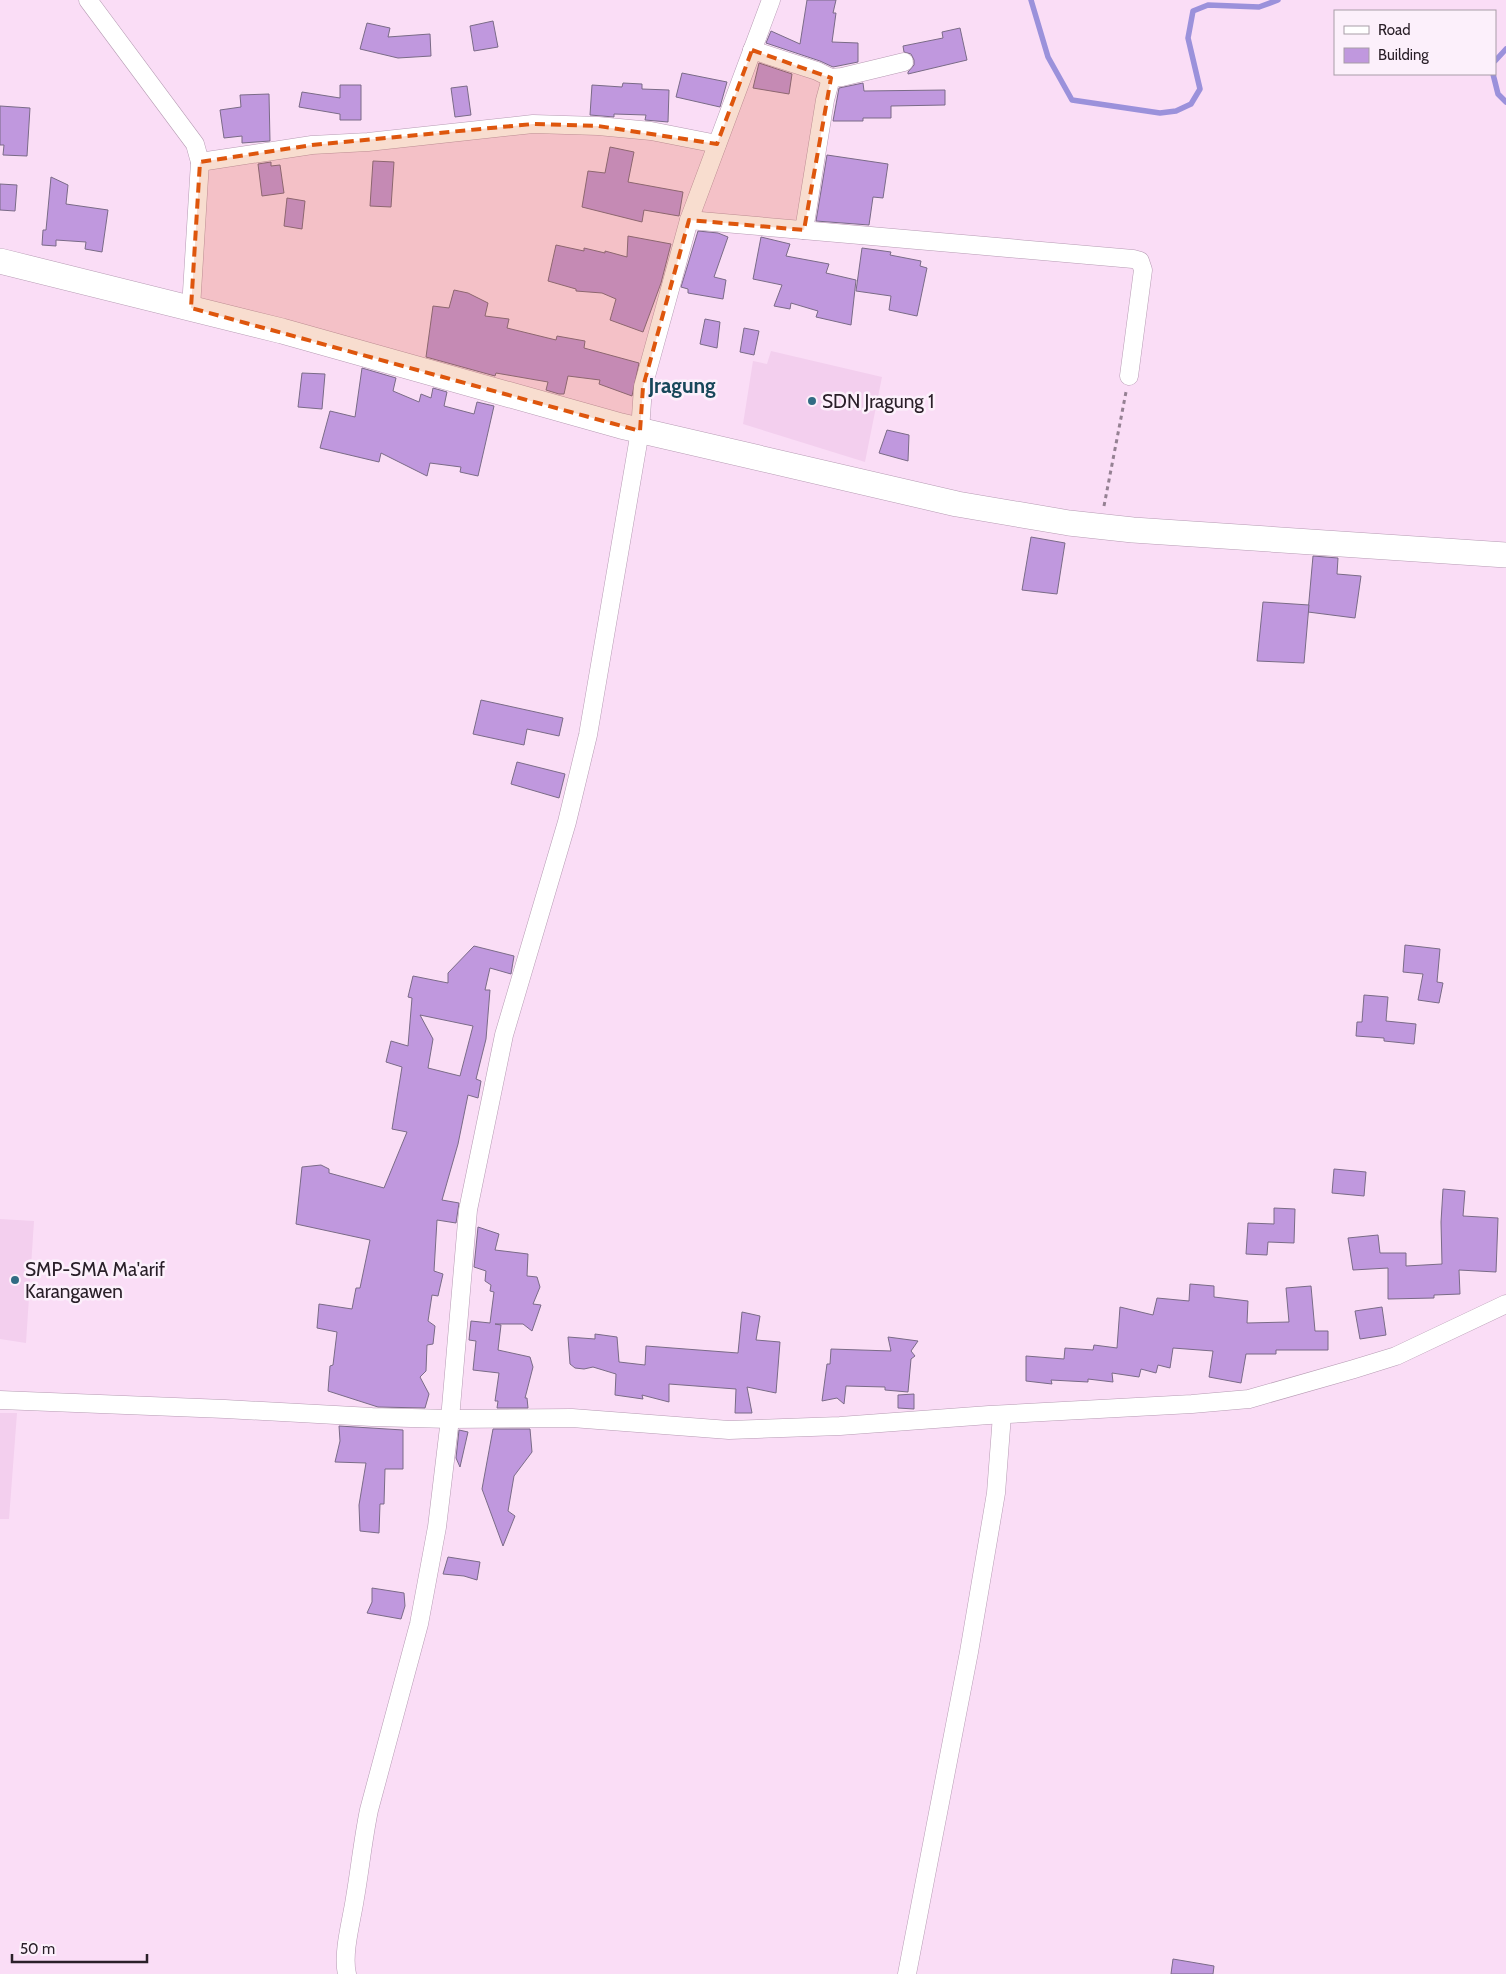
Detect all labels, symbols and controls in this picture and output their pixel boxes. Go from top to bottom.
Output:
legend [1334,10,1496,75]
text: Road [1378,21,1411,39]
text: Building [1378,46,1429,64]
district label: Jragung [647,373,716,398]
place label: SDN Jragung 1 [822,390,934,413]
marker: SDN Jragung 1 [806,395,818,407]
place label: SMP-SMA Ma'arif Karangawen [25,1258,166,1303]
marker: SMP-SMA Ma'arif Karangawen [9,1274,21,1286]
scale bar [12,1932,148,1964]
text: 50 m [20,1940,55,1958]

